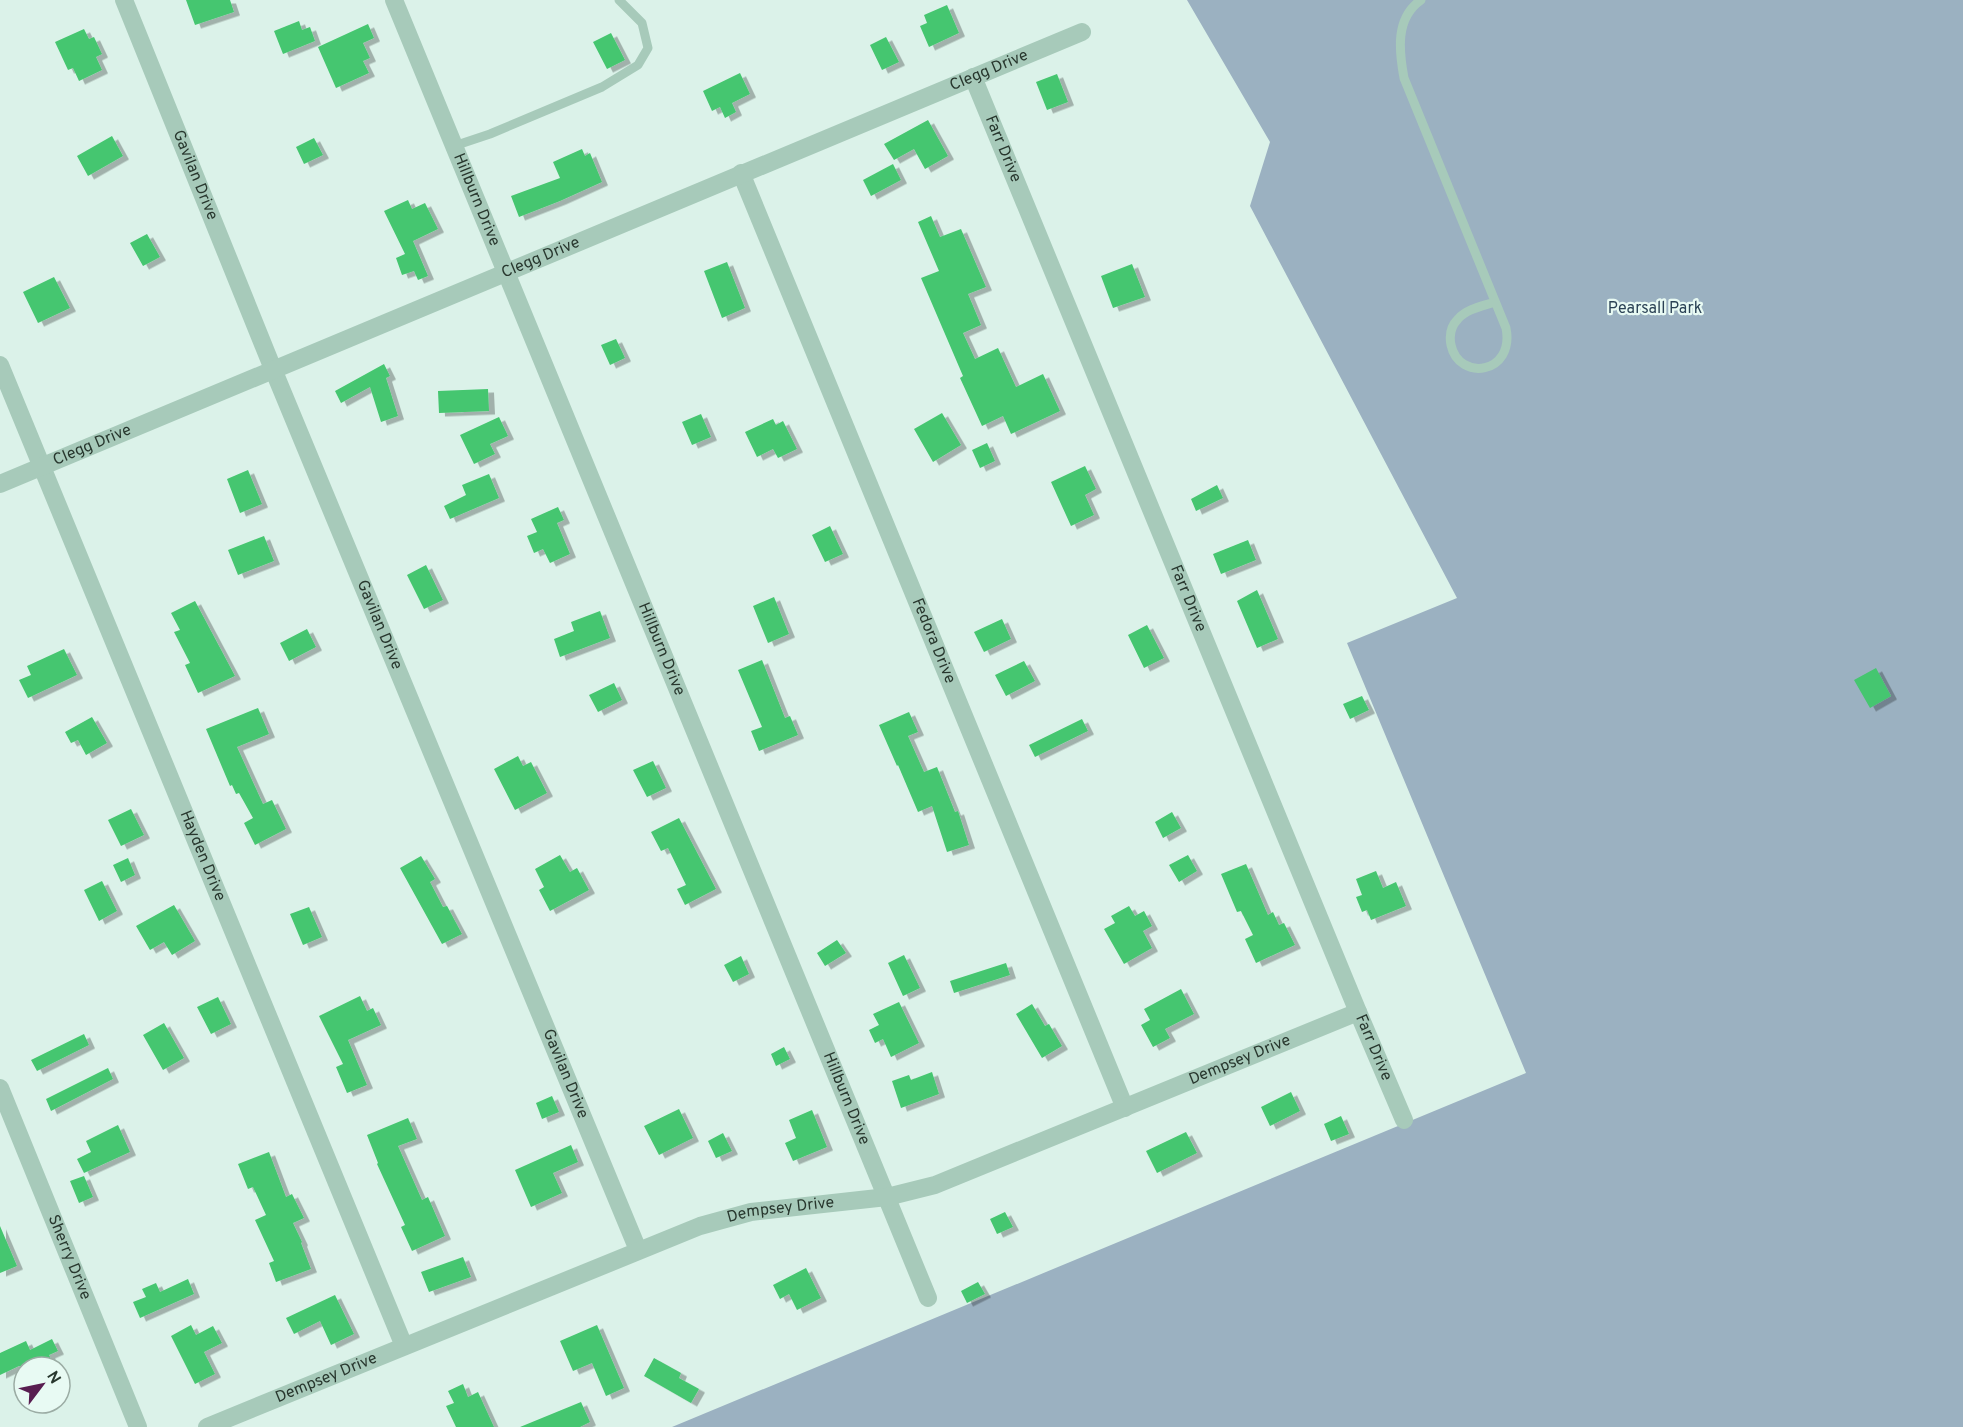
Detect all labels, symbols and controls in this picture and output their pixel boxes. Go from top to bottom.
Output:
street label: Clegg Drive [947,46,1031,96]
street label: Farr Drive [980,113,1025,186]
street label: Gavilan Drive [168,127,222,223]
street label: Hillburn Drive [448,150,504,249]
street label: Clegg Drive [499,233,583,283]
park label: Pearsall Park [1608,299,1702,319]
street label: Clegg Drive [50,420,134,471]
street label: Farr Drive [1165,562,1210,635]
street label: Gavilan Drive [352,577,407,673]
street label: Fedora Drive [907,595,960,687]
street label: Hillburn Drive [633,600,689,699]
street label: Hayden Drive [175,808,230,904]
street label: Farr Drive [1350,1011,1396,1084]
street label: Gavilan Drive [538,1026,593,1122]
street label: Dempsey Drive [1186,1031,1294,1090]
street label: Hillburn Drive [818,1049,874,1148]
street label: Dempsey Drive [725,1193,835,1228]
street label: Sherry Drive [43,1212,95,1303]
street label: Dempsey Drive [273,1349,380,1408]
north arrow [12,1355,72,1415]
text: N [41,1368,65,1388]

